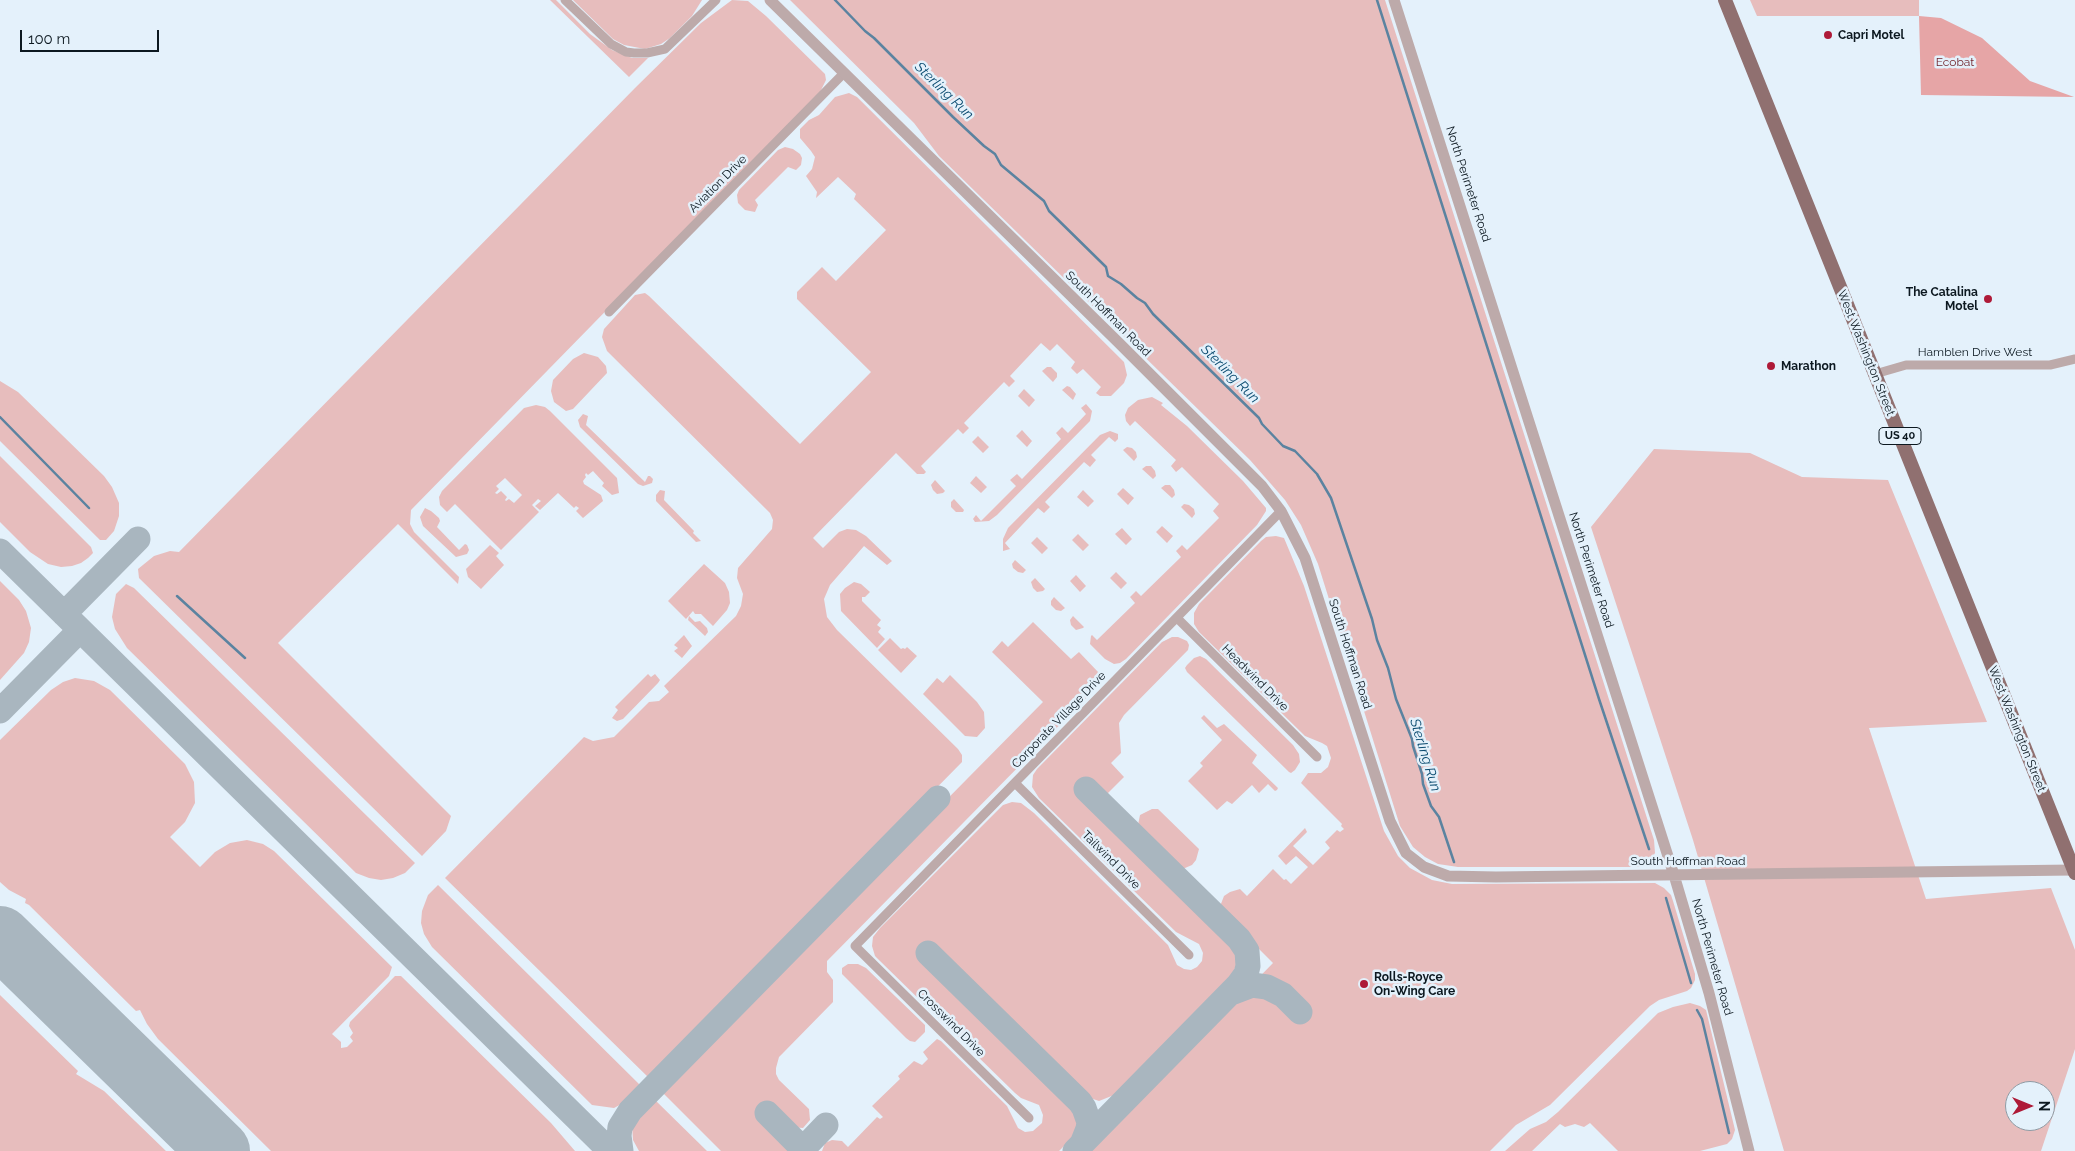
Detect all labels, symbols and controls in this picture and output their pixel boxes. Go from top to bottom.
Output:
scale bar [22,20,161,52]
place label: Capri Motel [1838,28,1904,42]
marker: Capri Motel [1822,29,1834,41]
text: 100 m [28,30,70,48]
park label: Ecobat [1936,55,1974,69]
water label: Sterling Run [911,59,977,123]
street label: North Perimeter Road [1442,124,1494,244]
street label: Aviation Drive [686,152,750,216]
street label: South Hoffman Road [1062,268,1154,360]
place label: The Catalina Motel [1906,285,1978,313]
street label: West Washington Street [1834,288,1898,418]
marker: The Catalina Motel [1982,293,1994,305]
water label: Sterling Run [1197,341,1263,407]
street label: Hamblen Drive West [1918,345,2032,359]
place label: Marathon [1781,359,1836,373]
marker: Marathon [1765,360,1777,372]
road number: US 40 [1879,428,1921,444]
street label: North Perimeter Road [1565,510,1617,630]
street label: South Hoffman Road [1325,597,1375,711]
street label: Headwind Drive [1219,642,1291,714]
street label: West Washington Street [1985,664,2049,794]
street label: Corporate Village Drive [1009,669,1109,771]
water label: Sterling Run [1406,716,1444,794]
street label: Tailwind Drive [1079,828,1143,892]
street label: South Hoffman Road [1631,854,1745,868]
street label: North Perimeter Road [1688,897,1736,1017]
place label: Rolls-Royce On-Wing Care [1374,970,1455,998]
marker: Rolls-Royce On-Wing Care [1358,978,1370,990]
street label: Crosswind Drive [914,986,988,1060]
north arrow [2005,1081,2055,1131]
text: N [2036,1101,2052,1111]

